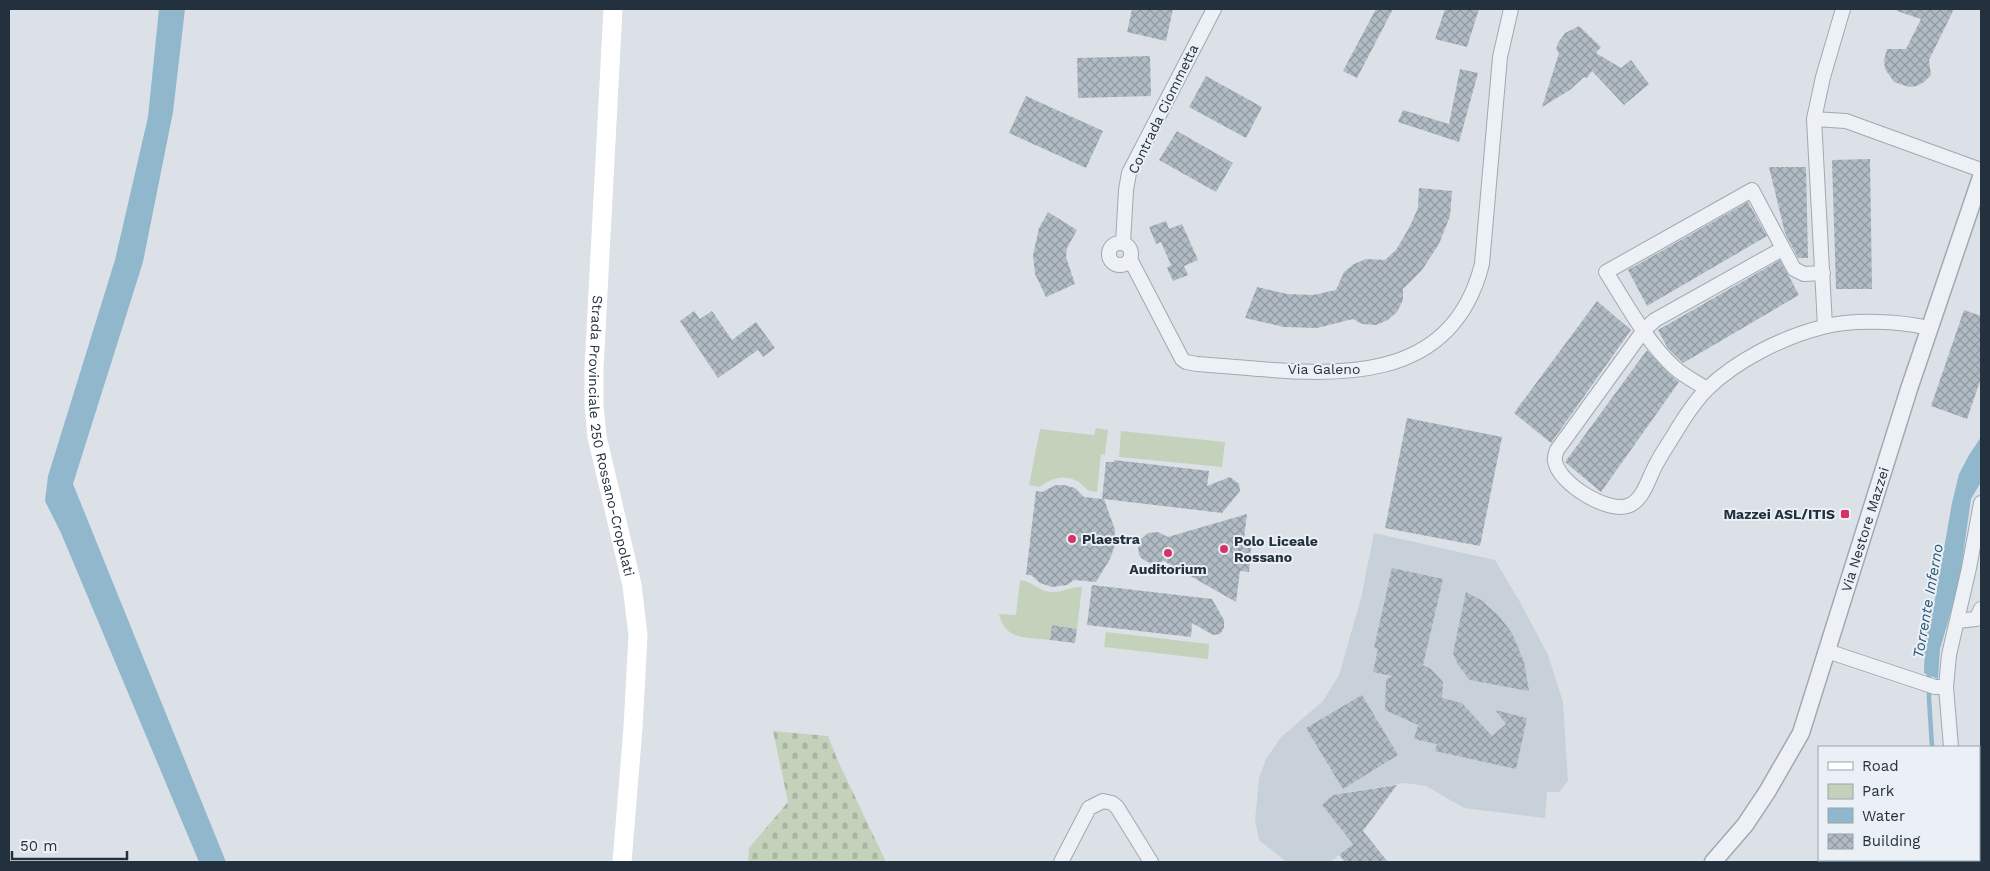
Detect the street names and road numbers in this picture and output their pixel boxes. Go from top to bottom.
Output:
street label: Contrada Ciommetta [1125,42,1201,176]
street label: Strada Provinciale 250 Rossano-Cropolati [586,295,638,578]
street label: Via Galeno [1288,361,1360,377]
street label: Via Nestore Mazzei [1838,465,1892,594]

